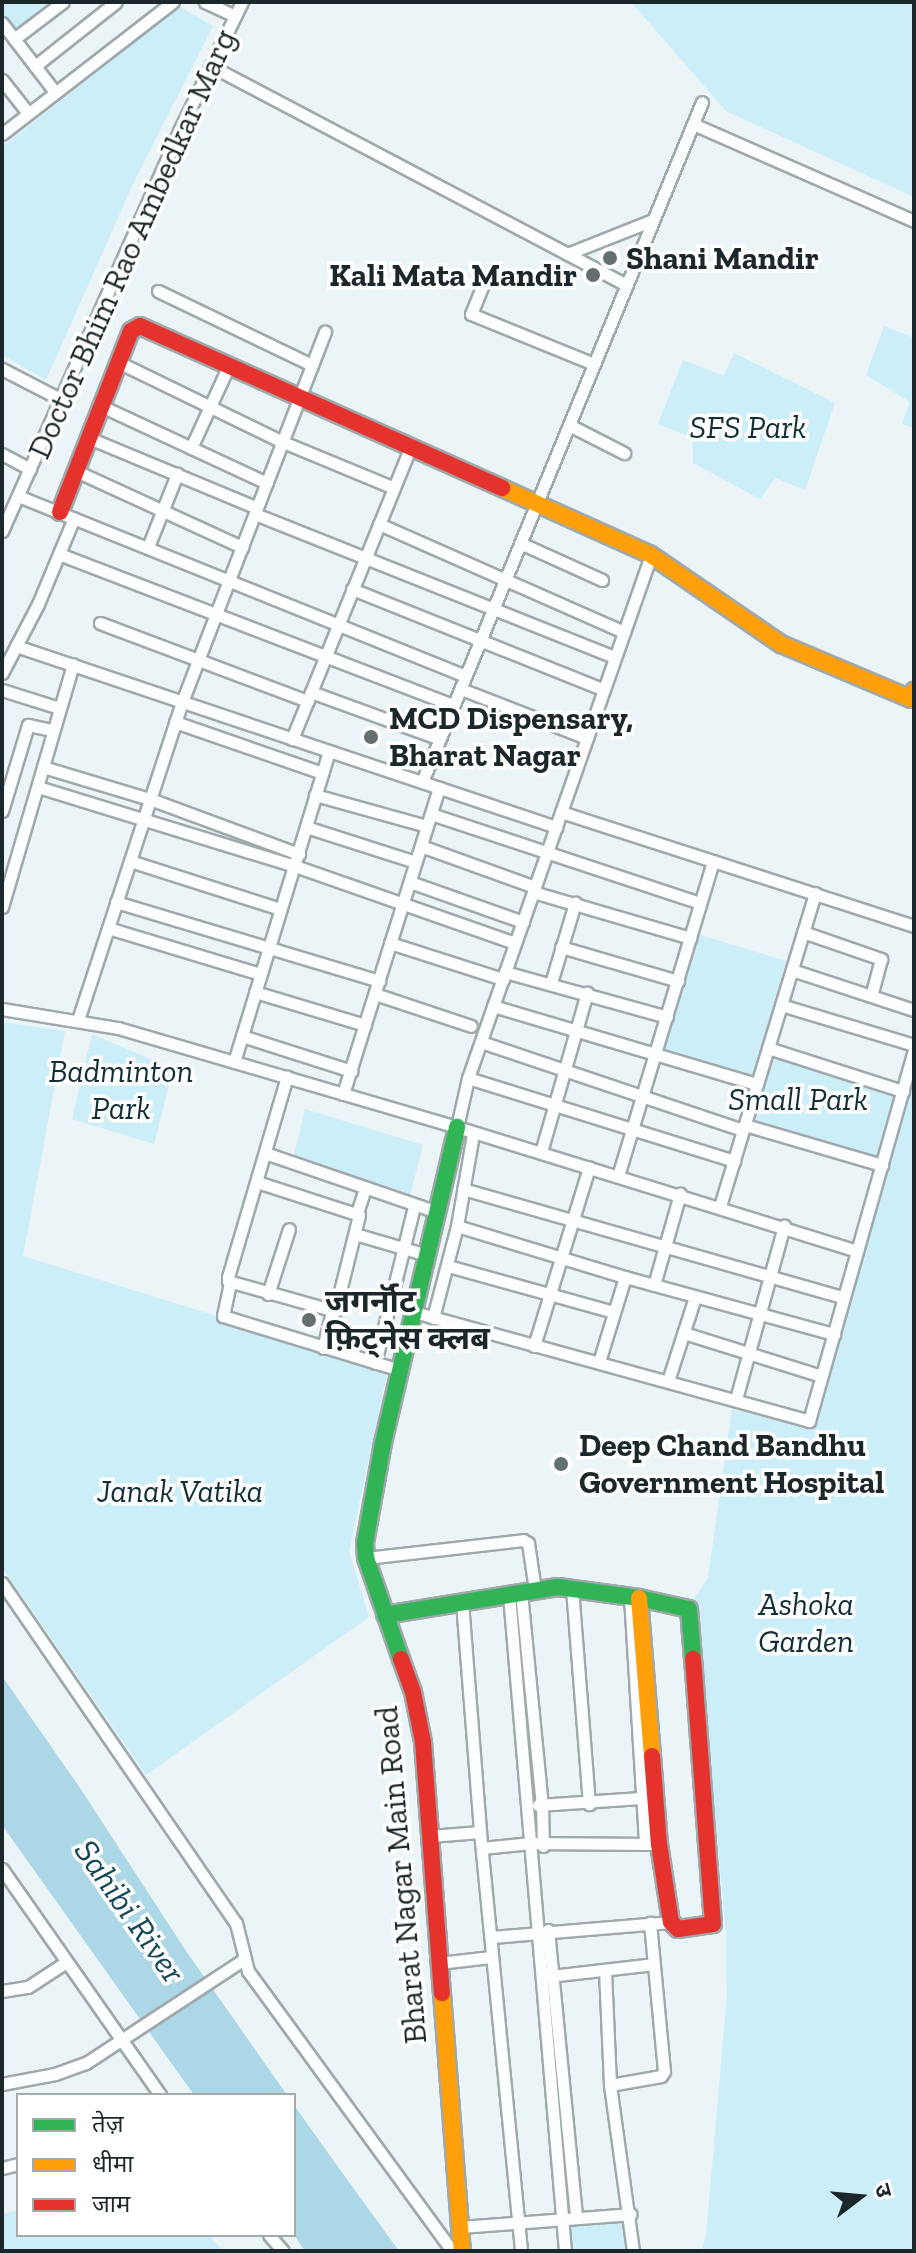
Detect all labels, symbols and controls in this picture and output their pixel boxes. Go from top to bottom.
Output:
street label: Doctor Bhim Rao Ambedkar Marg [19,23,245,465]
place label: Shani Mandir [626,239,819,277]
marker: Shani Mandir [601,249,619,267]
place label: Kali Mata Mandir [329,256,577,294]
marker: Kali Mata Mandir [584,266,602,284]
park label: SFS Park [690,408,806,446]
place label: MCD Dispensary, Bharat Nagar [389,700,633,775]
marker: MCD Dispensary, Bharat Nagar [360,726,382,748]
park label: Badminton Park [49,1053,193,1128]
park label: Small Park [728,1080,868,1118]
place label: जगर्नॉट फ़िट्नेस क्लब [325,1283,490,1358]
marker: जगर्नॉट फ़िट्नेस क्लब [300,1311,318,1329]
place label: Deep Chand Bandhu Government Hospital [579,1427,884,1502]
marker: Deep Chand Bandhu Government Hospital [550,1453,572,1475]
park label: Janak Vatika [96,1472,264,1510]
park label: Ashoka Garden [758,1586,854,1661]
street label: Bharat Nagar Main Road [367,1704,435,2046]
water label: Sahibi River [66,1832,194,1990]
legend [16,2093,296,2237]
text: तेज़ [92,2109,124,2138]
text: धीमा [92,2149,134,2178]
north arrow [820,2157,900,2237]
text: उ [869,2180,898,2200]
text: जाम [92,2189,130,2218]

